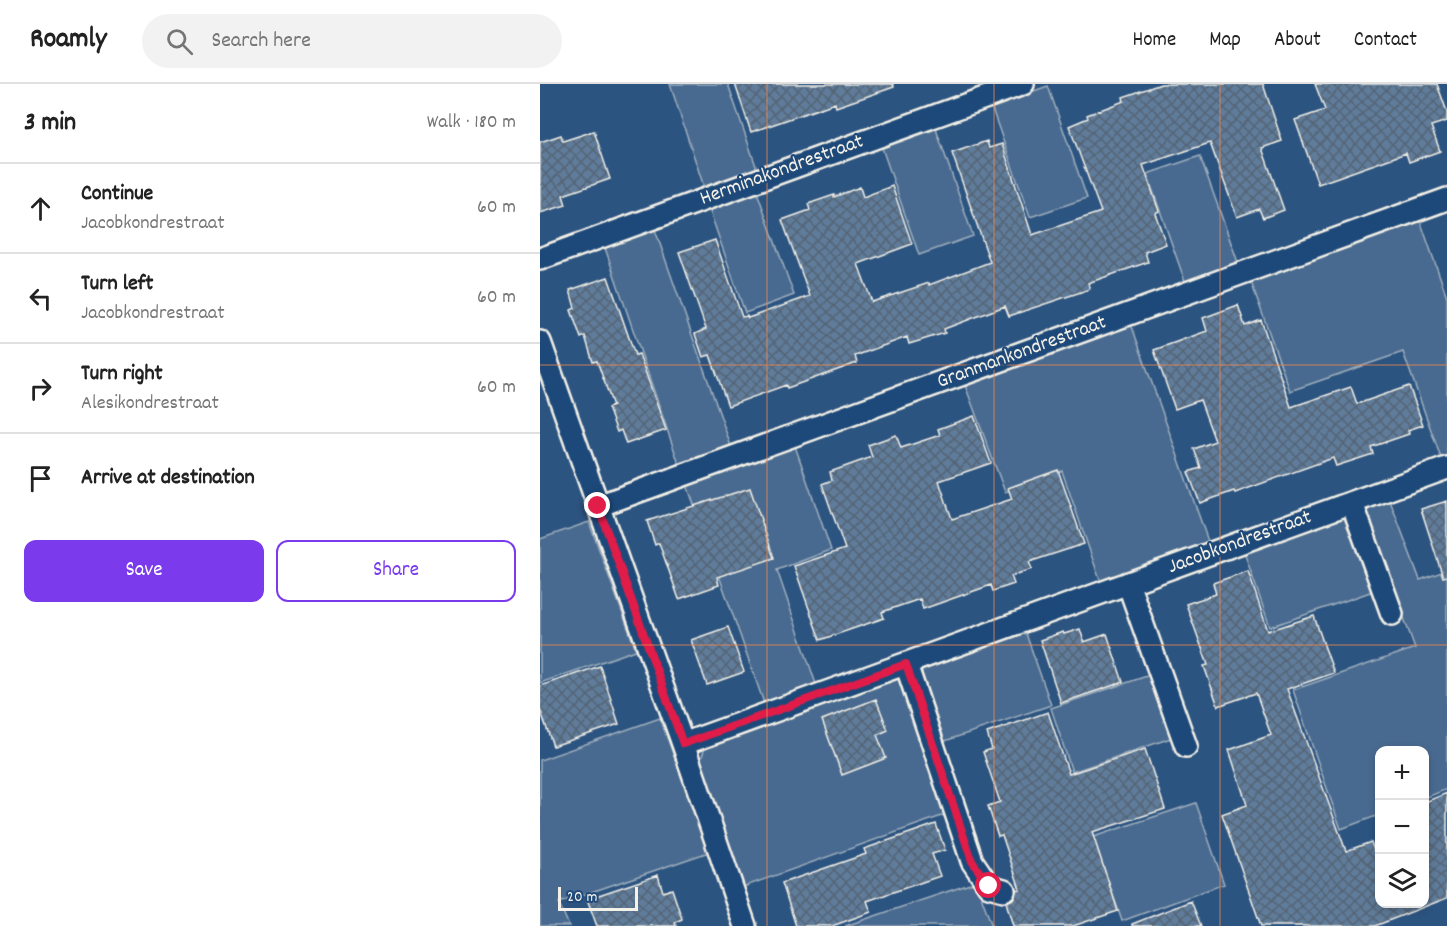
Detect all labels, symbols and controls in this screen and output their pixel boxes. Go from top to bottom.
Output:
search box [142,14,562,68]
text: Roamly [30,21,106,61]
icon: search [163,25,196,58]
text: Search here [211,26,311,57]
text: Home [1132,26,1176,56]
text: Map [1209,26,1241,56]
text: About [1274,26,1321,56]
text: Contact [1354,26,1417,56]
text: 3 min [24,105,76,142]
text: Walk · 180 m [427,109,516,137]
street label: Herminakondrestraat [696,127,868,215]
text: Continue [81,179,153,210]
icon: ahead [24,192,57,225]
text: 60 m [477,194,516,222]
text: Jacobkondrestraat [81,210,225,238]
text: Turn left [81,269,153,300]
icon: left [24,282,57,315]
text: 60 m [477,284,516,312]
text: Jacobkondrestraat [81,300,225,328]
street label: Granmankondrestraat [933,308,1111,398]
text: Turn right [81,359,163,390]
icon: right [24,372,57,405]
text: 60 m [477,374,516,402]
text: Alesikondrestraat [81,390,219,418]
icon: arrive [24,462,57,495]
text: Arrive at destination [81,463,255,494]
route end [584,492,610,518]
street label: Jacobkondrestraat [1164,503,1316,583]
button: Save [24,540,264,602]
button: Share [276,540,516,602]
map controls [1375,746,1429,908]
button: + [1375,746,1429,800]
button: − [1375,800,1429,854]
button: layers [1375,854,1429,908]
route start [975,872,1001,898]
scale bar [558,884,638,912]
text: 20 m [567,886,597,909]

